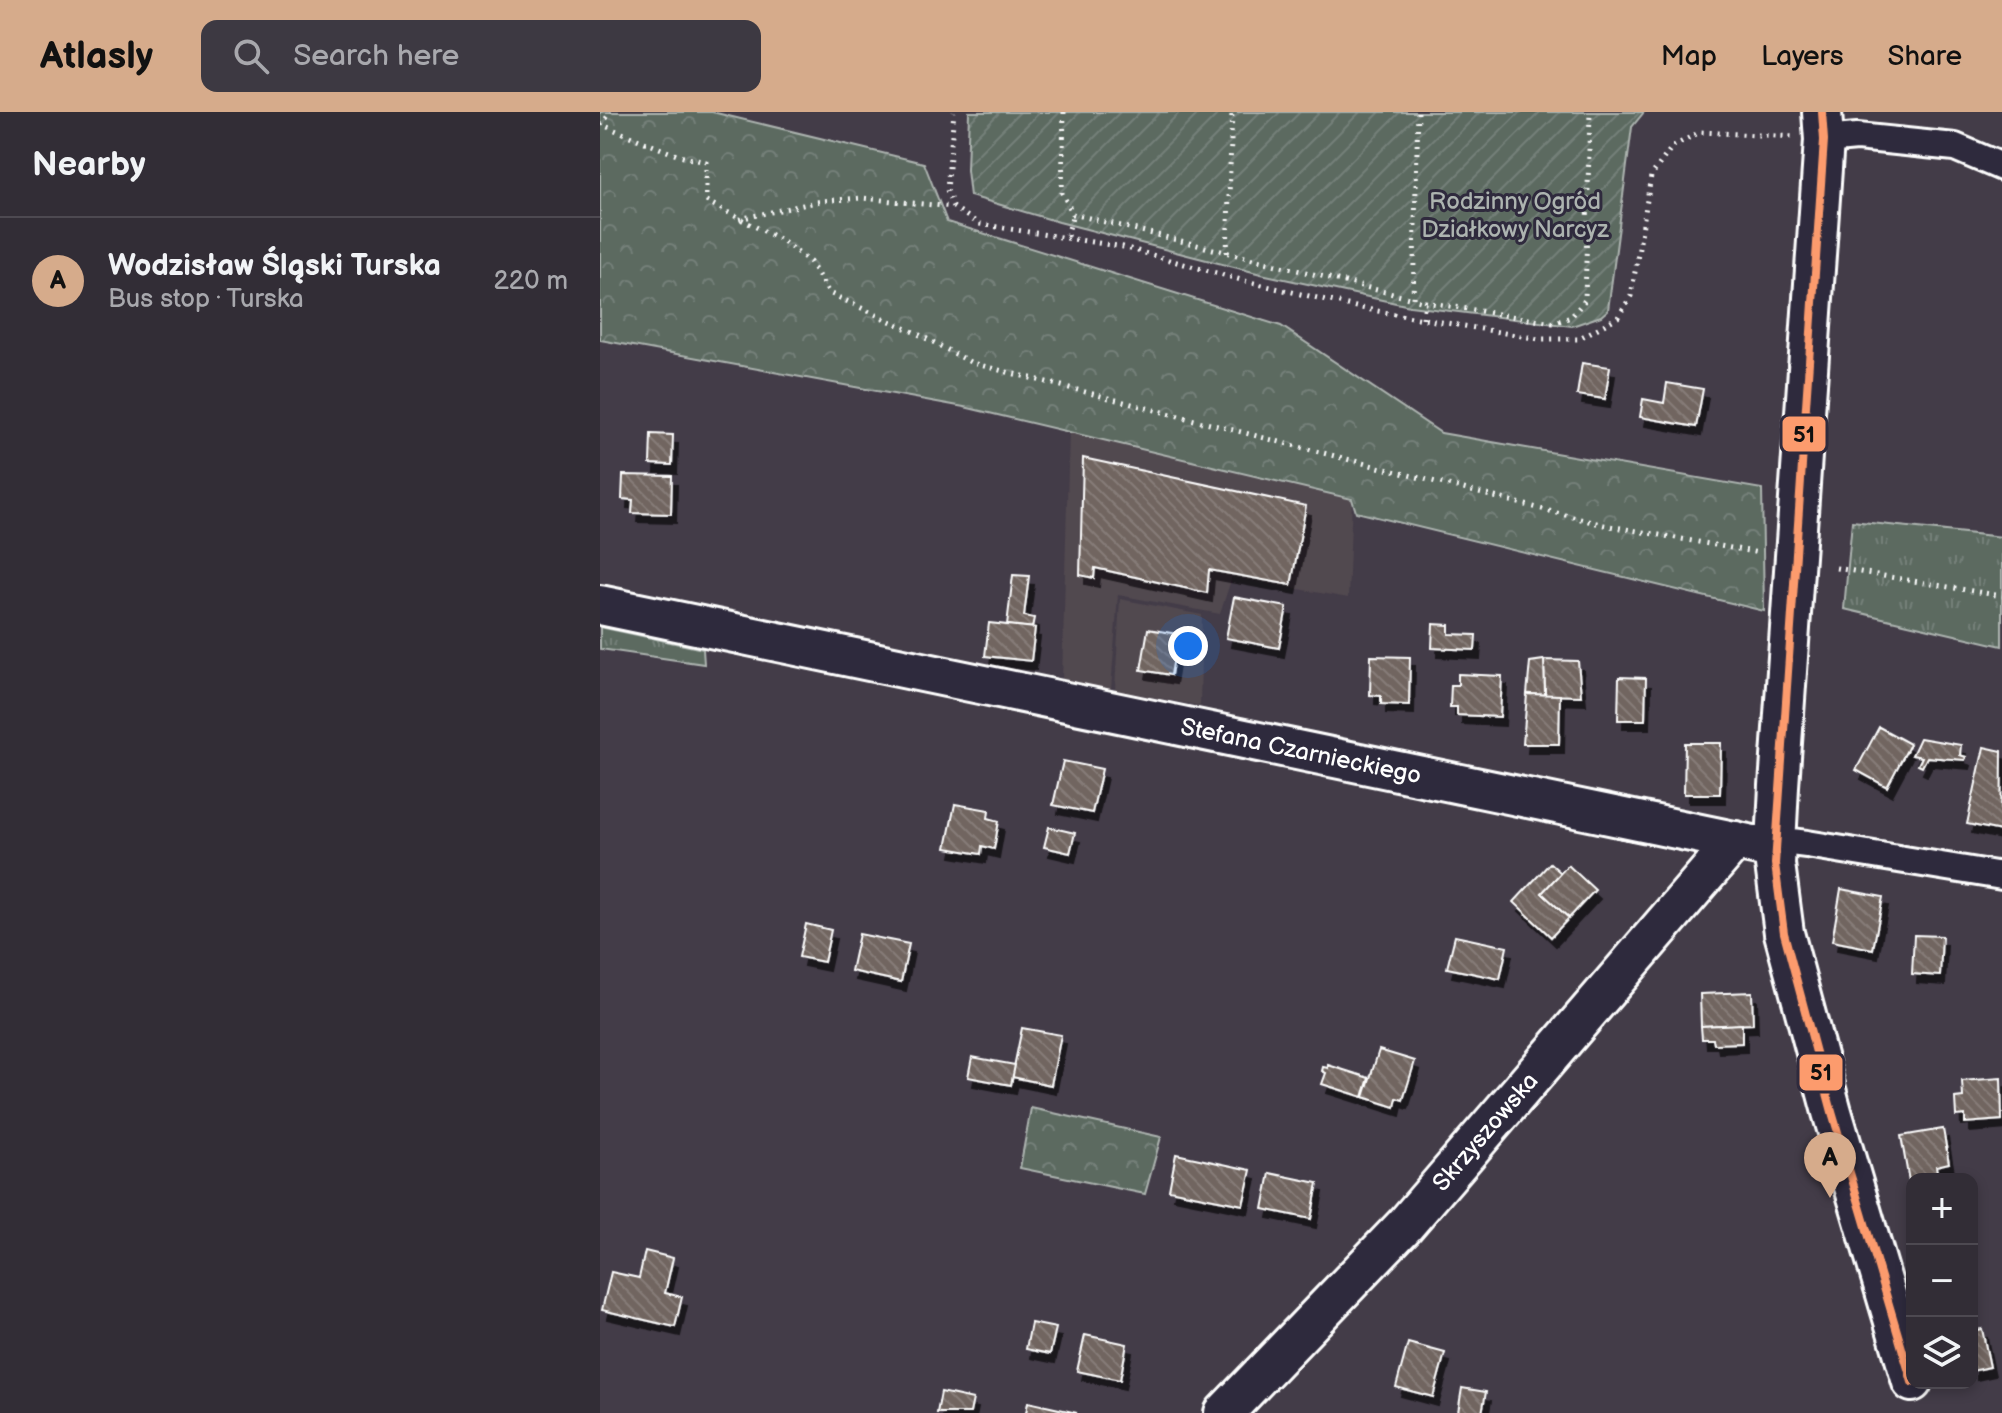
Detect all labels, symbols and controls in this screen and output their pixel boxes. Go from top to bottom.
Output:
search box [201,20,761,92]
text: Atlasly [40,34,153,79]
icon: search [229,34,273,78]
text: Search here [293,38,459,74]
text: Map [1661,40,1717,73]
text: Layers [1761,40,1844,73]
text: Share [1888,40,1962,73]
text: Nearby [32,144,146,185]
park label: Rodzinny Ogród Działkowy Narcyz [1421,187,1609,244]
text: Wodzisław Śląski Turska [108,248,441,284]
text: A [50,266,66,297]
text: 220 m [494,266,568,297]
text: Bus stop · Turska [108,284,304,315]
line badge: 51 [1781,415,1827,453]
text: 51 [1793,422,1815,449]
your location [1168,626,1208,666]
street label: Stefana Czarnieckiego [1178,712,1424,791]
line badge: 51 [1798,1053,1844,1092]
text: 51 [1810,1060,1832,1087]
street label: Skrzyszowska [1427,1067,1544,1197]
pin: A [1804,1132,1856,1198]
map controls [1906,1173,1978,1389]
button: + [1906,1173,1978,1245]
button: − [1906,1245,1978,1317]
button: layers [1906,1317,1978,1389]

